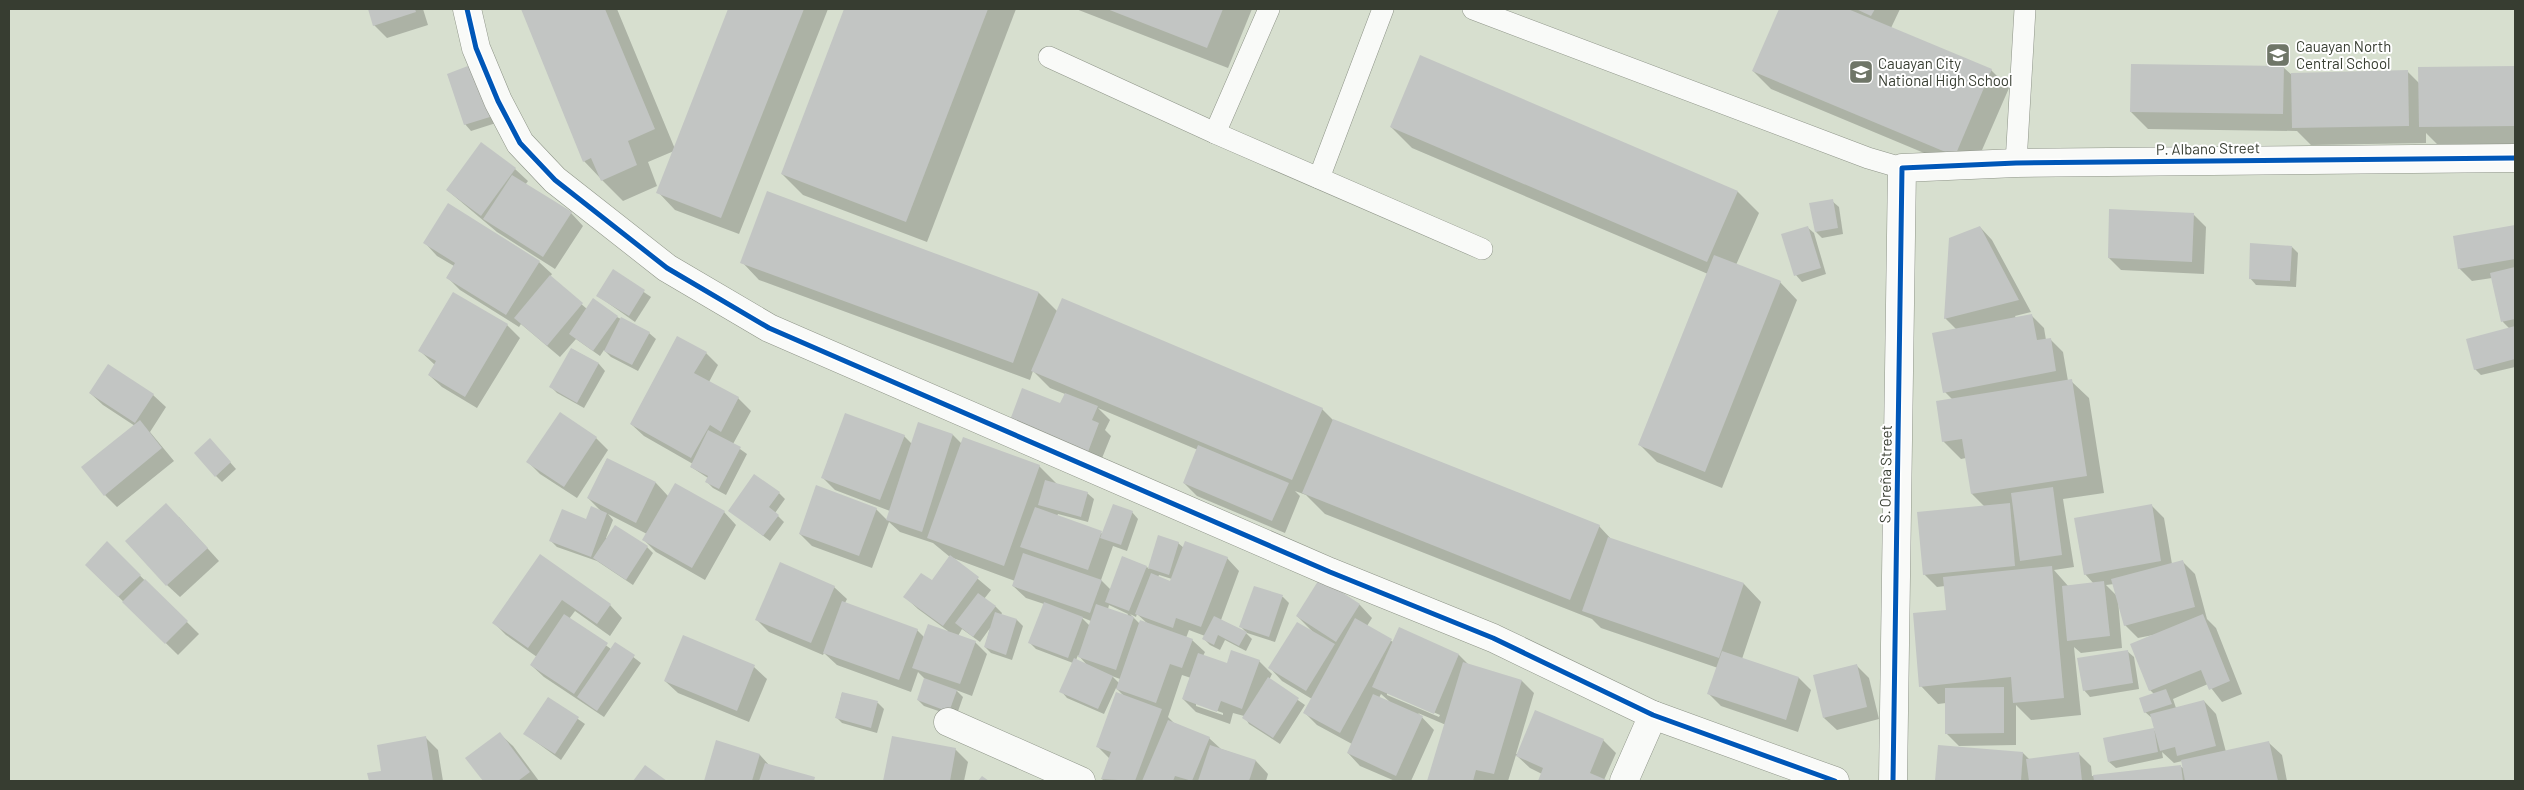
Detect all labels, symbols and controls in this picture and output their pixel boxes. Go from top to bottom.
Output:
place label: Cauayan North Central School [2296,37,2391,72]
school or university icon: Cauayan North Central School [2265,42,2291,68]
place label: Cauayan City National High School [1878,54,2013,89]
school or university icon: Cauayan City National High School [1848,59,1874,85]
street label: P. Albano Street [2156,138,2260,158]
street label: S. Oreña Street [1875,425,1895,523]

